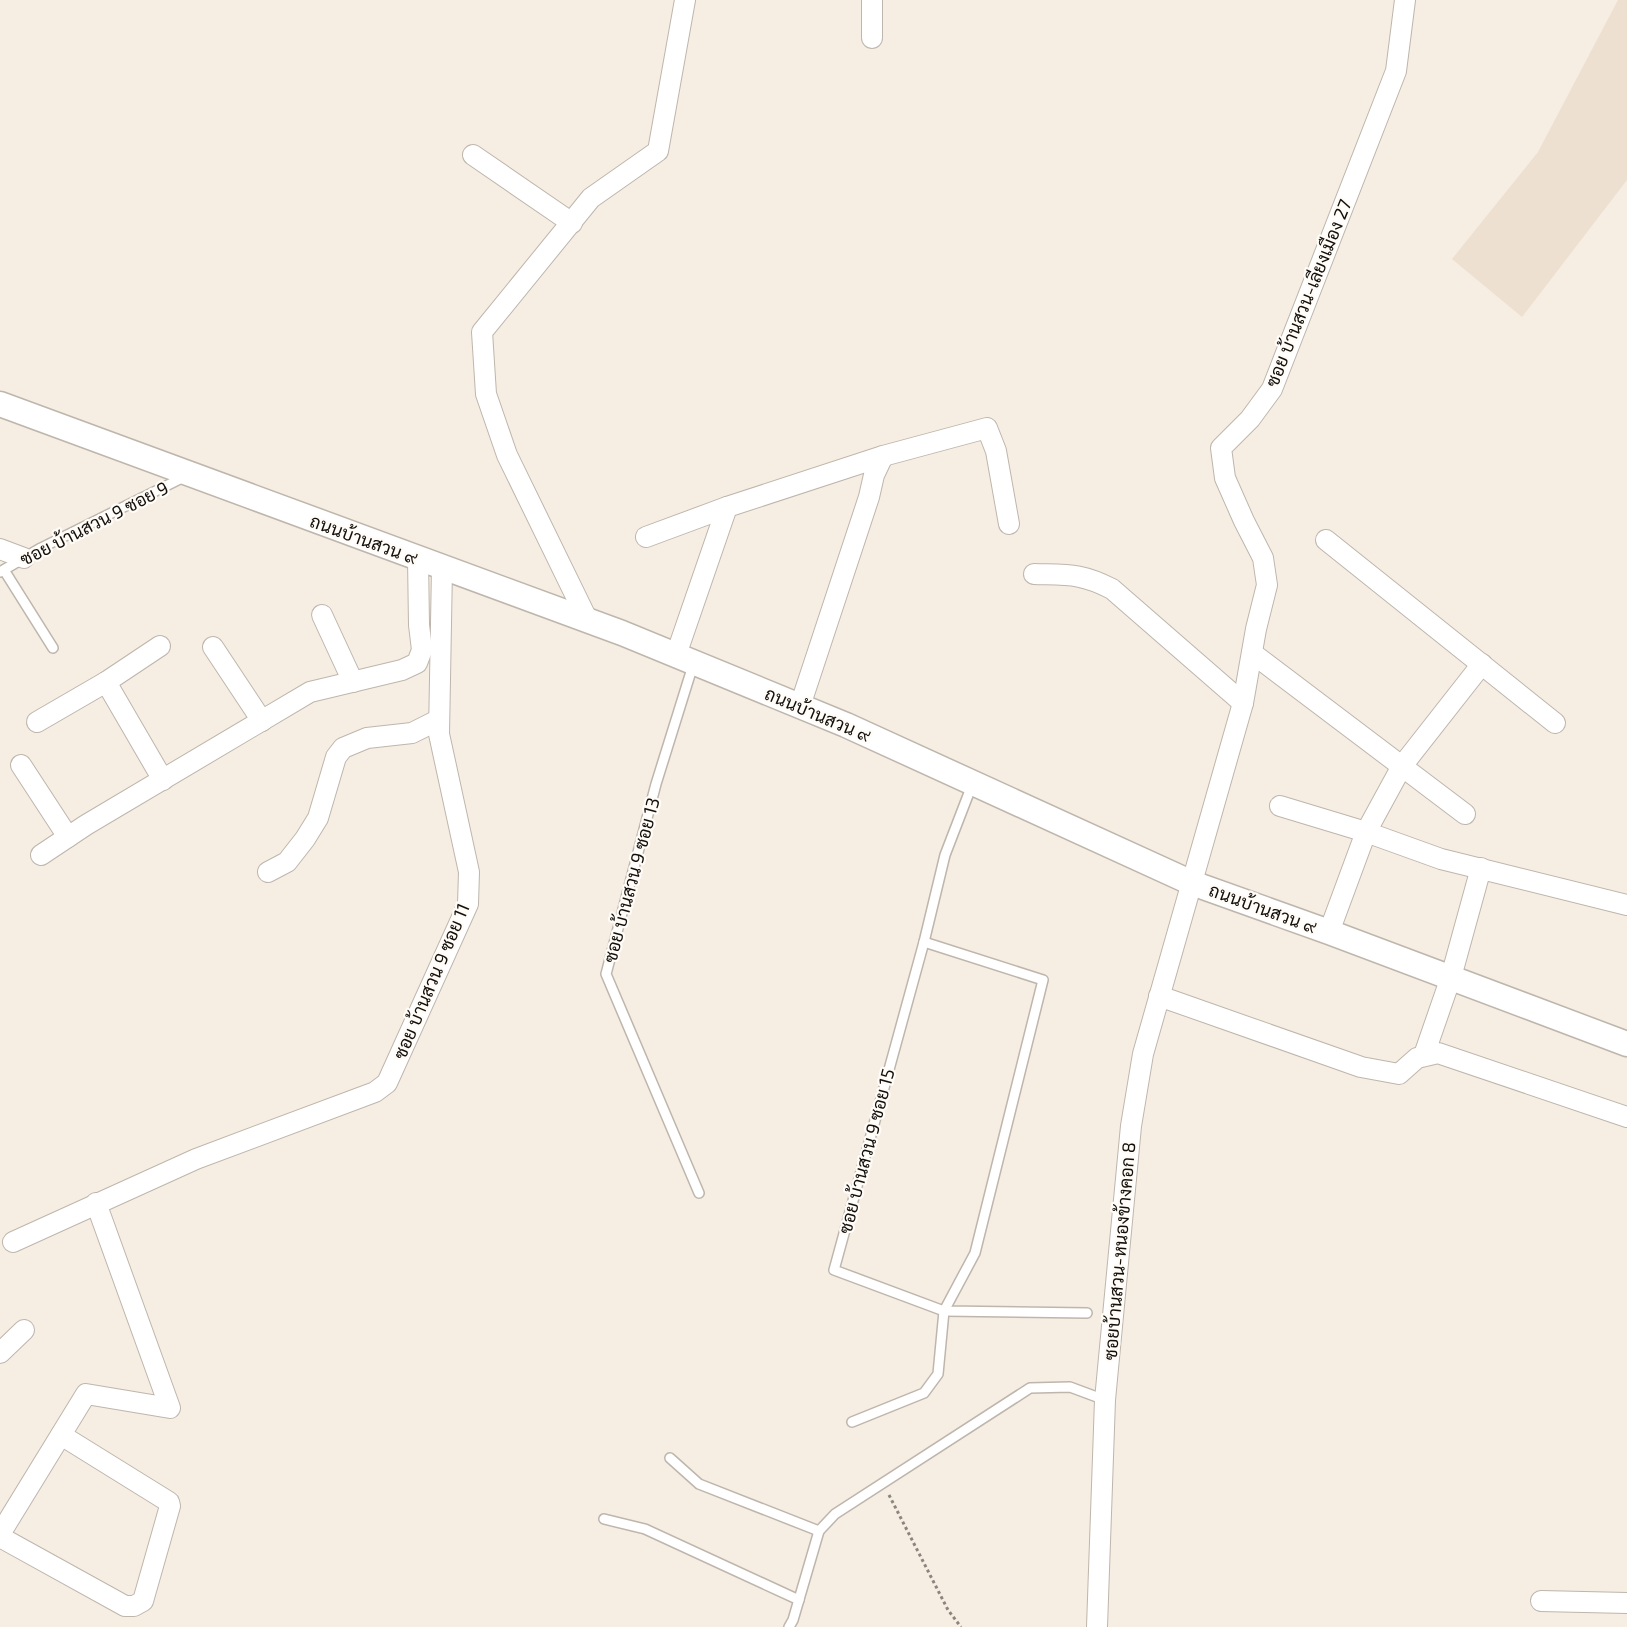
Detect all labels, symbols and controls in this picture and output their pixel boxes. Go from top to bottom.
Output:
street label: ซอย บ้านสวน-เลียงเมือง 27 [1259,196,1356,390]
street label: ซอย บ้านสวน 9 ซอย 9 [16,476,172,570]
street label: ถนนบ้านสวน ๙ [307,509,421,569]
street label: ถนนบ้านสวน ๙ [762,682,874,746]
street label: ซอย บ้านสวน 9 ซอย 13 [598,795,664,965]
street label: ถนนบ้านสวน ๙ [1206,878,1320,938]
street label: ซอย บ้านสวน 9 ซอย 11 [388,900,474,1062]
street label: ซอย บ้านสวน 9 ซอย 15 [833,1066,899,1236]
street label: ซอยบ้านสวน-หนองข้างคอก 8 [1099,1141,1139,1361]

